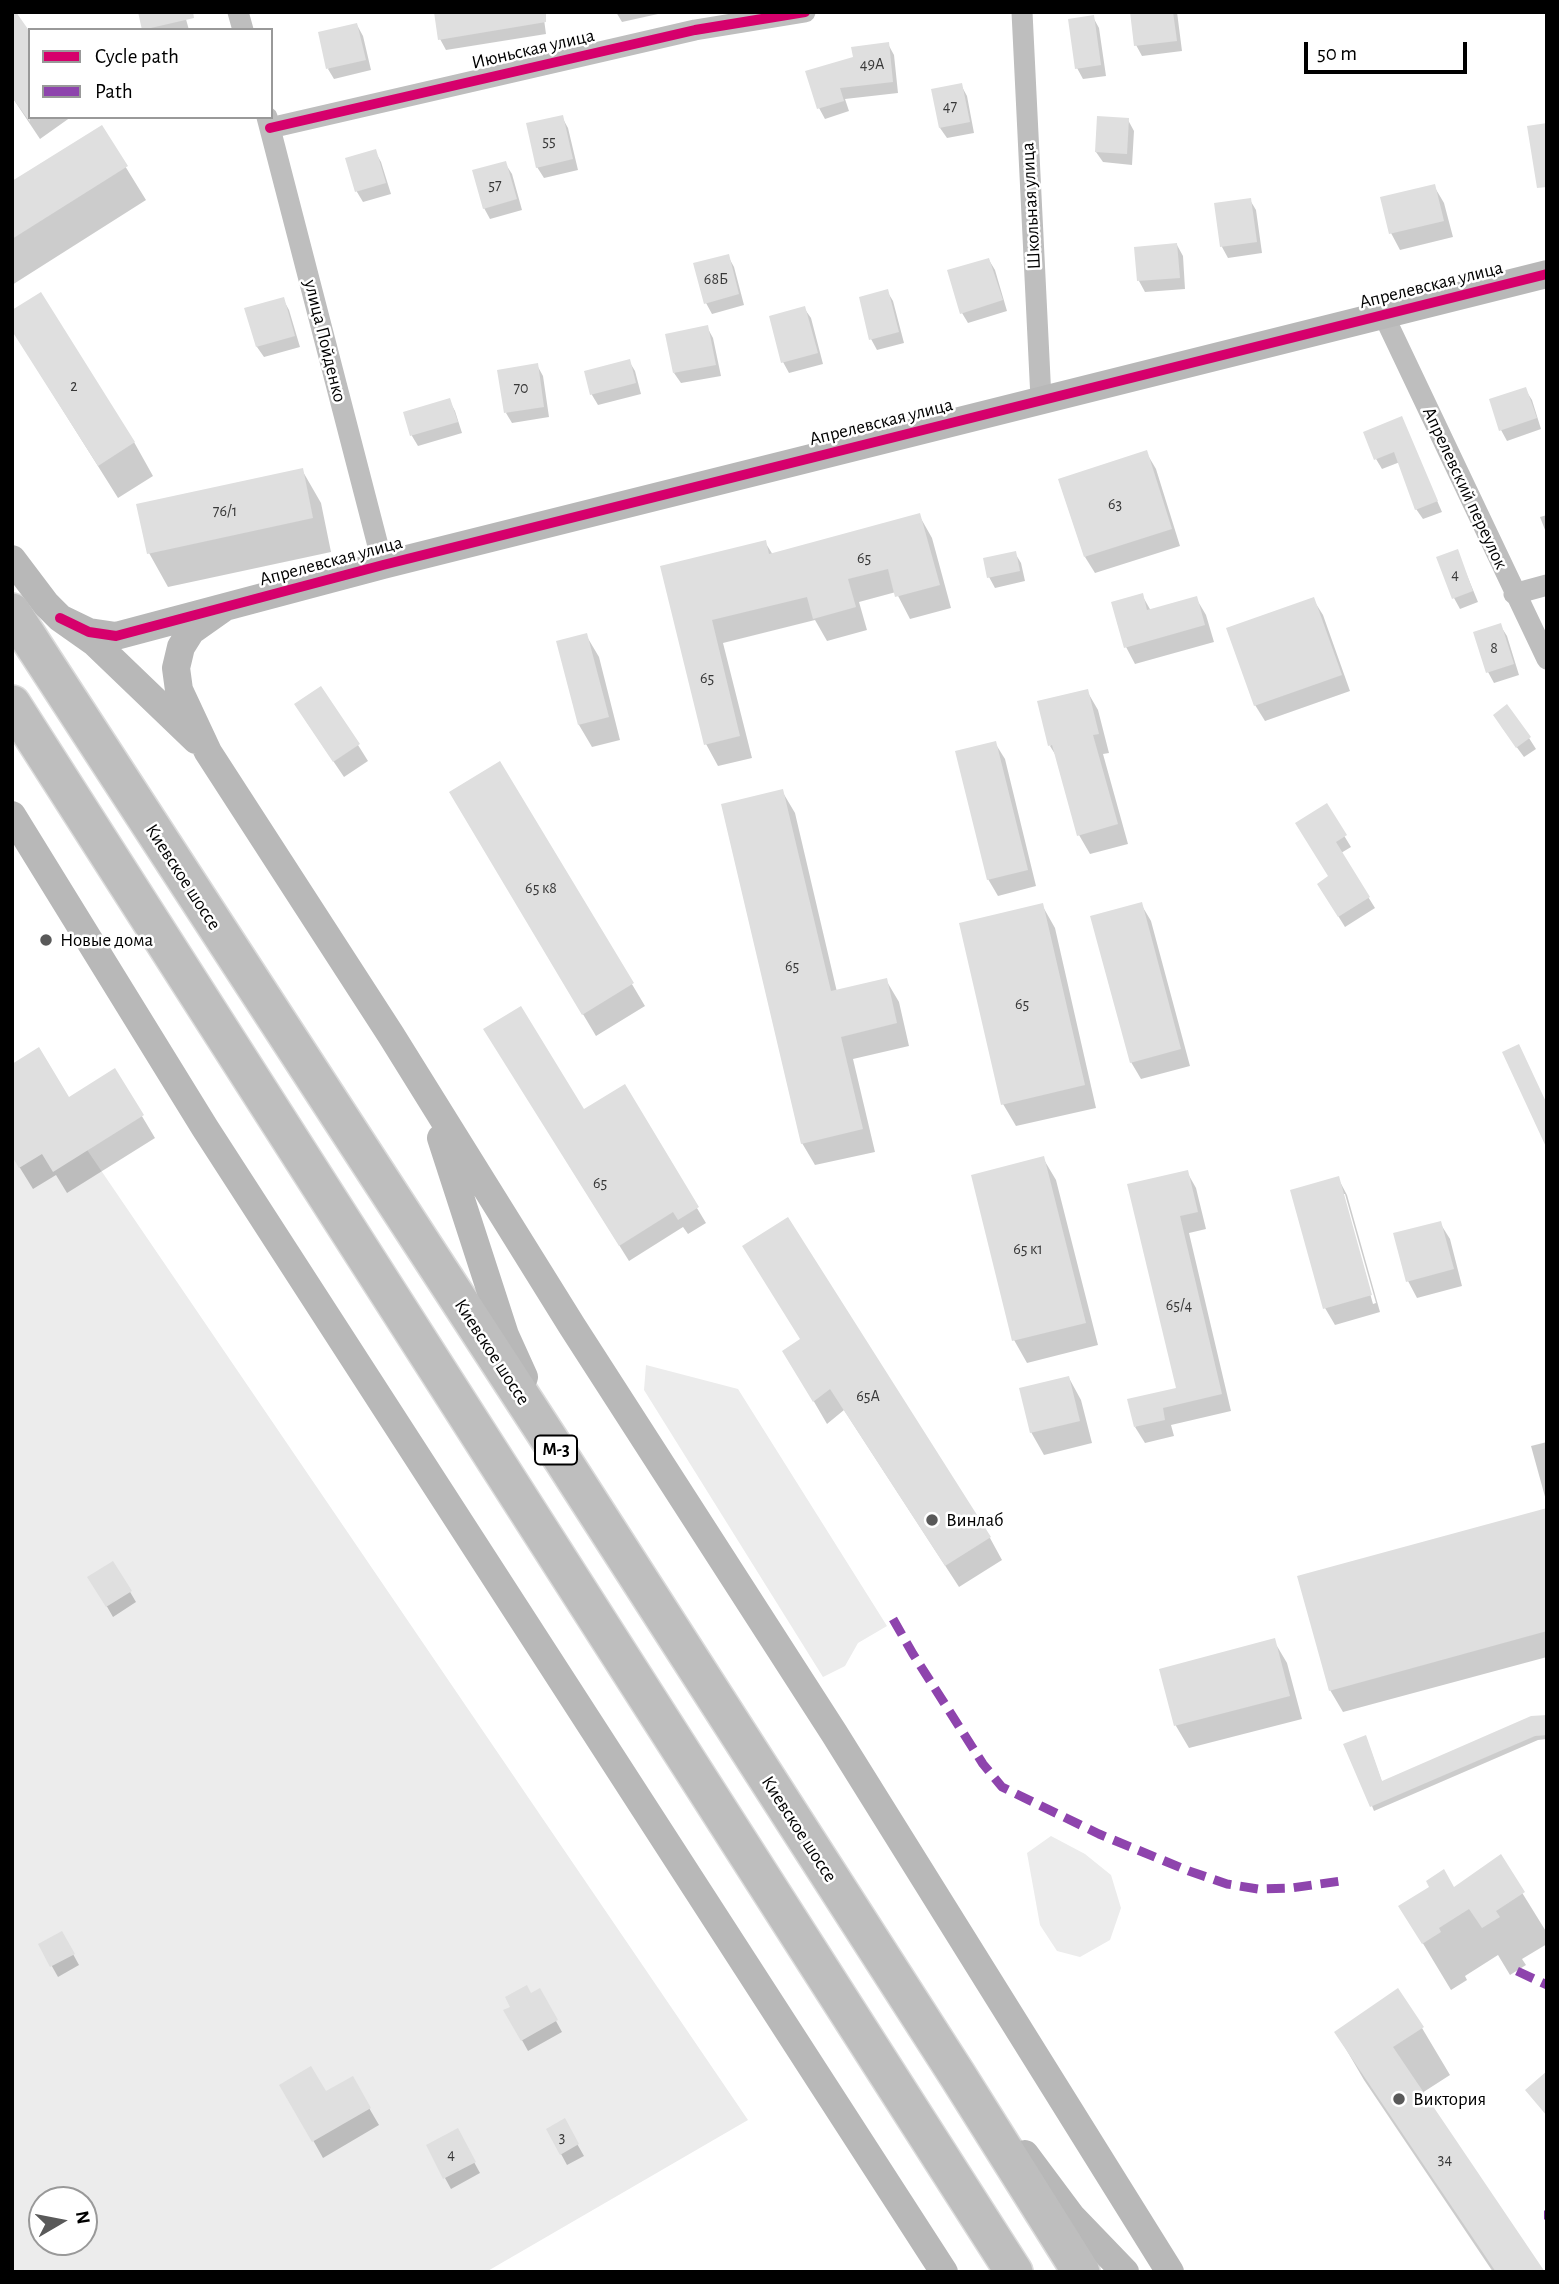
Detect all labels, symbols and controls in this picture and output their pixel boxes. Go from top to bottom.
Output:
street label: Июньская улица [469,24,597,74]
legend [28,28,273,119]
scale bar [1307,28,1470,72]
text: 50 m [1317,43,1357,64]
text: Cycle path [95,46,179,67]
house number: 49А [860,54,884,74]
text: Path [95,81,133,102]
house number: 47 [943,96,957,116]
house number: 55 [542,131,556,151]
street label: Школьная улица [1016,142,1046,270]
house number: 57 [488,175,502,195]
street label: Апрелевская улица [1357,256,1505,314]
house number: 68Б [704,269,728,289]
street label: улица Пойденко [299,277,351,405]
house number: 2 [70,376,78,396]
house number: 70 [513,378,529,398]
street label: Апрелевская улица [807,393,955,451]
street label: Апрелевский переулок [1417,403,1513,573]
house number: 63 [1108,494,1122,514]
house number: 76/1 [213,501,237,521]
street label: Апрелевская улица [257,531,405,591]
house number: 65 [857,548,871,568]
house number: 4 [1451,564,1459,584]
house number: 8 [1490,638,1498,658]
house number: 65 [700,668,714,688]
street label: Киевское шоссе [140,820,226,934]
house number: 65 к8 [525,878,557,898]
place label: Новые дома [60,929,153,951]
marker: Новые дома [38,932,54,948]
house number: 65 [785,956,799,976]
house number: 65 [1015,994,1029,1014]
house number: 65 [593,1173,607,1193]
house number: 65 к1 [1013,1239,1043,1259]
street label: Киевское шоссе [449,1295,535,1409]
house number: 65/4 [1166,1295,1192,1315]
house number: 65А [856,1386,880,1406]
road number: М-3 [535,1436,577,1464]
place label: Винлаб [946,1509,1003,1531]
marker: Винлаб [924,1512,940,1528]
street label: Киевское шоссе [756,1772,842,1886]
place label: Виктория [1413,2088,1486,2110]
marker: Виктория [1391,2091,1407,2107]
house number: 3 [559,2127,565,2147]
house number: 4 [447,2144,455,2164]
house number: 34 [1438,2149,1452,2169]
north arrow [28,2186,98,2256]
text: N [72,2209,93,2226]

